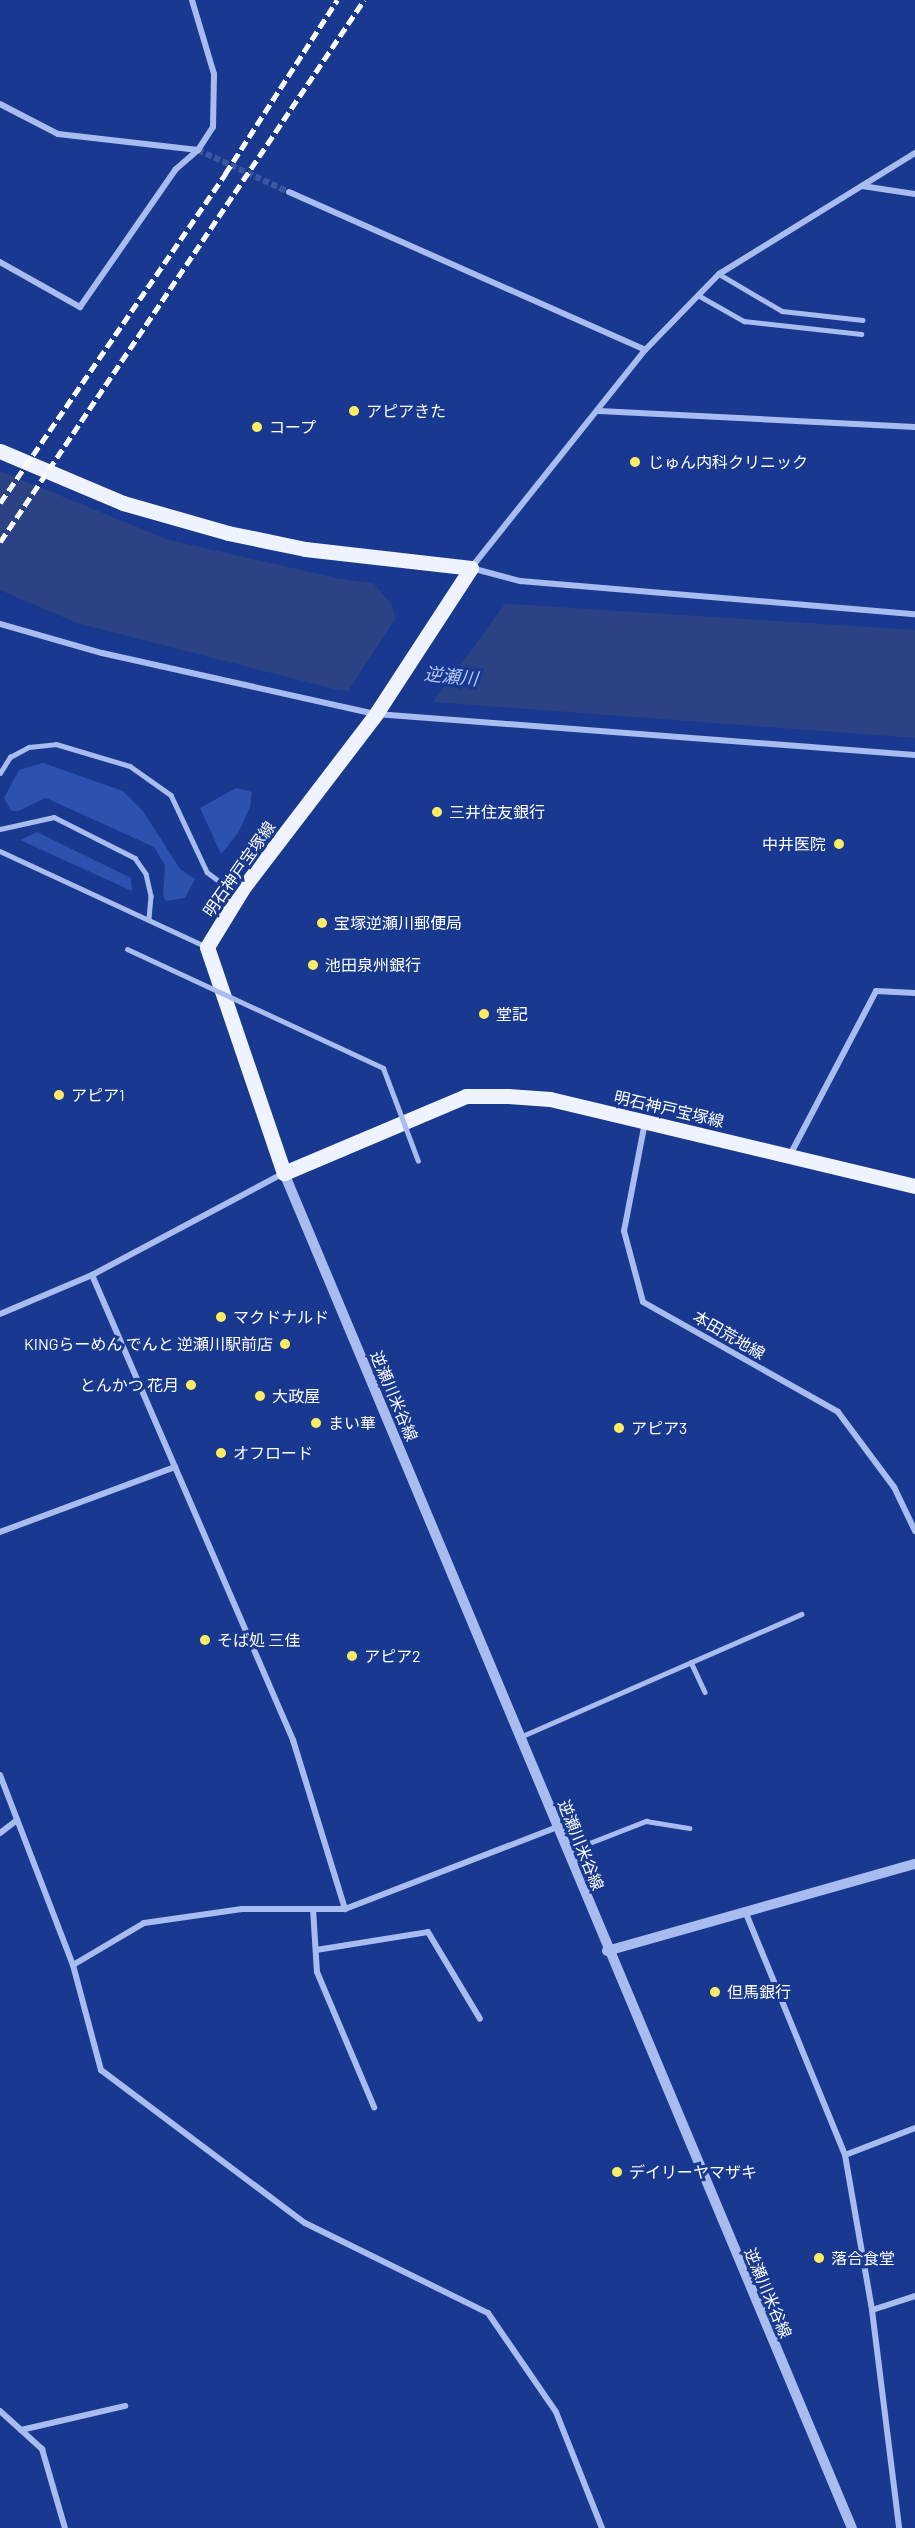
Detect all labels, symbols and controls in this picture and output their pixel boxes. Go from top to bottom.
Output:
place label: アピアきた [366,401,446,421]
marker: アピアきた [347,404,361,418]
place label: コープ [269,417,317,437]
marker: コープ [250,420,264,434]
place label: じゅん内科クリニック [648,452,808,472]
marker: じゅん内科クリニック [626,453,644,471]
water label: 逆瀬川 [423,662,479,690]
place label: 三井住友銀行 [449,802,545,822]
marker: 三井住友銀行 [430,805,444,819]
street label: 明石神戸宝塚線 [199,818,279,920]
place label: 中井医院 [762,834,826,854]
marker: 中井医院 [830,835,848,853]
place label: 宝塚逆瀬川郵便局 [334,913,462,933]
marker: 宝塚逆瀬川郵便局 [315,916,329,930]
place label: 池田泉州銀行 [325,955,421,975]
marker: 池田泉州銀行 [306,958,320,972]
place label: 堂記 [496,1004,528,1024]
marker: 堂記 [477,1007,491,1021]
place label: アピア1 [71,1085,125,1105]
street label: 明石神戸宝塚線 [612,1087,726,1131]
marker: アピア1 [52,1088,66,1102]
place label: マクドナルド [233,1307,329,1327]
street label: 本田荒地線 [690,1307,768,1363]
marker: マクドナルド [214,1310,228,1324]
place label: KINGらーめん でんと 逆瀬川駅前店 [24,1334,273,1354]
marker: KINGらーめん でんと 逆瀬川駅前店 [278,1337,292,1351]
street label: 逆瀬川米谷線 [366,1348,422,1444]
place label: とんかつ 花月 [80,1375,179,1395]
marker: とんかつ 花月 [184,1378,198,1392]
place label: 大政屋 [272,1386,320,1406]
marker: 大政屋 [253,1389,267,1403]
place label: まい華 [328,1413,376,1433]
marker: まい華 [309,1416,323,1430]
place label: アピア3 [631,1418,687,1438]
marker: アピア3 [612,1421,626,1435]
place label: オフロード [233,1443,313,1463]
marker: オフロード [214,1446,228,1460]
place label: そば処 三佳 [217,1630,300,1650]
marker: そば処 三佳 [198,1633,212,1647]
place label: アピア2 [364,1646,421,1666]
marker: アピア2 [345,1649,359,1663]
street label: 逆瀬川米谷線 [554,1797,608,1893]
place label: 但馬銀行 [727,1982,791,2002]
marker: 但馬銀行 [708,1985,722,1999]
place label: デイリーヤマザキ [629,2162,757,2182]
marker: デイリーヤマザキ [610,2165,624,2179]
street label: 逆瀬川米谷線 [740,2245,796,2341]
place label: 落合食堂 [831,2248,895,2268]
marker: 落合食堂 [812,2251,826,2265]

